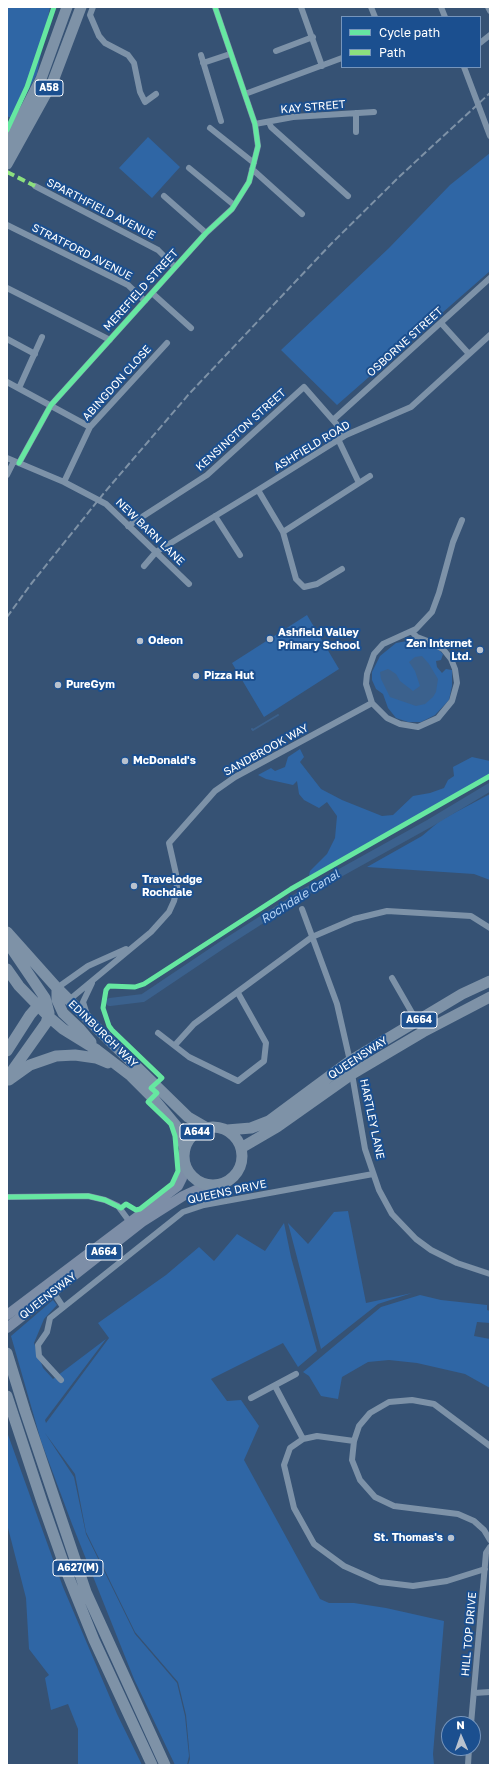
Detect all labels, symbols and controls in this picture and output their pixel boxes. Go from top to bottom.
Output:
legend [341,16,481,68]
text: Cycle path [379,25,440,40]
text: Path [379,45,406,60]
road number: A58 [35,80,63,96]
street label: KAY STREET [280,98,346,116]
street label: SPARTHFIELD AVENUE [44,176,158,242]
street label: STRATFORD AVENUE [30,221,134,283]
street label: MEREFIELD STREET [101,246,181,334]
street label: OSBORNE STREET [364,304,446,380]
street label: ABINGDON CLOSE [80,343,154,423]
street label: KENSINGTON STREET [193,386,289,474]
street label: ASHFIELD ROAD [272,418,352,474]
street label: NEW BARN LANE [113,496,187,568]
place label: Ashfield Valley Primary School [278,626,360,652]
place label: Odeon [148,634,183,648]
marker: Ashfield Valley Primary School [265,634,275,644]
marker: Odeon [135,636,145,646]
place label: Zen Internet Ltd. [406,637,472,663]
marker: Zen Internet Ltd. [475,645,485,655]
place label: Pizza Hut [204,669,254,683]
marker: Pizza Hut [191,671,201,681]
place label: PureGym [66,678,115,692]
marker: PureGym [53,680,63,690]
street label: SANDBROOK WAY [221,721,311,779]
place label: McDonald's [133,754,196,768]
marker: McDonald's [120,756,130,766]
water label: Rochdale Canal [258,867,342,927]
place label: Travelodge Rochdale [142,873,202,899]
marker: Travelodge Rochdale [129,881,139,891]
street label: EDINBURGH WAY [66,998,140,1070]
road number: A664 [401,1012,437,1028]
street label: QUEENSWAY [326,1034,390,1082]
street label: HARTLEY LANE [357,1078,387,1160]
road number: A644 [180,1124,214,1140]
street label: QUEENS DRIVE [186,1177,268,1207]
road number: A664 [86,1244,122,1260]
street label: QUEENSWAY [17,1270,79,1322]
place label: St. Thomas's [373,1531,443,1545]
marker: St. Thomas's [446,1533,456,1543]
road number: A627(M) [53,1560,103,1576]
street label: HILL TOP DRIVE [459,1591,479,1677]
north arrow [441,1716,481,1756]
text: N [456,1718,465,1731]

